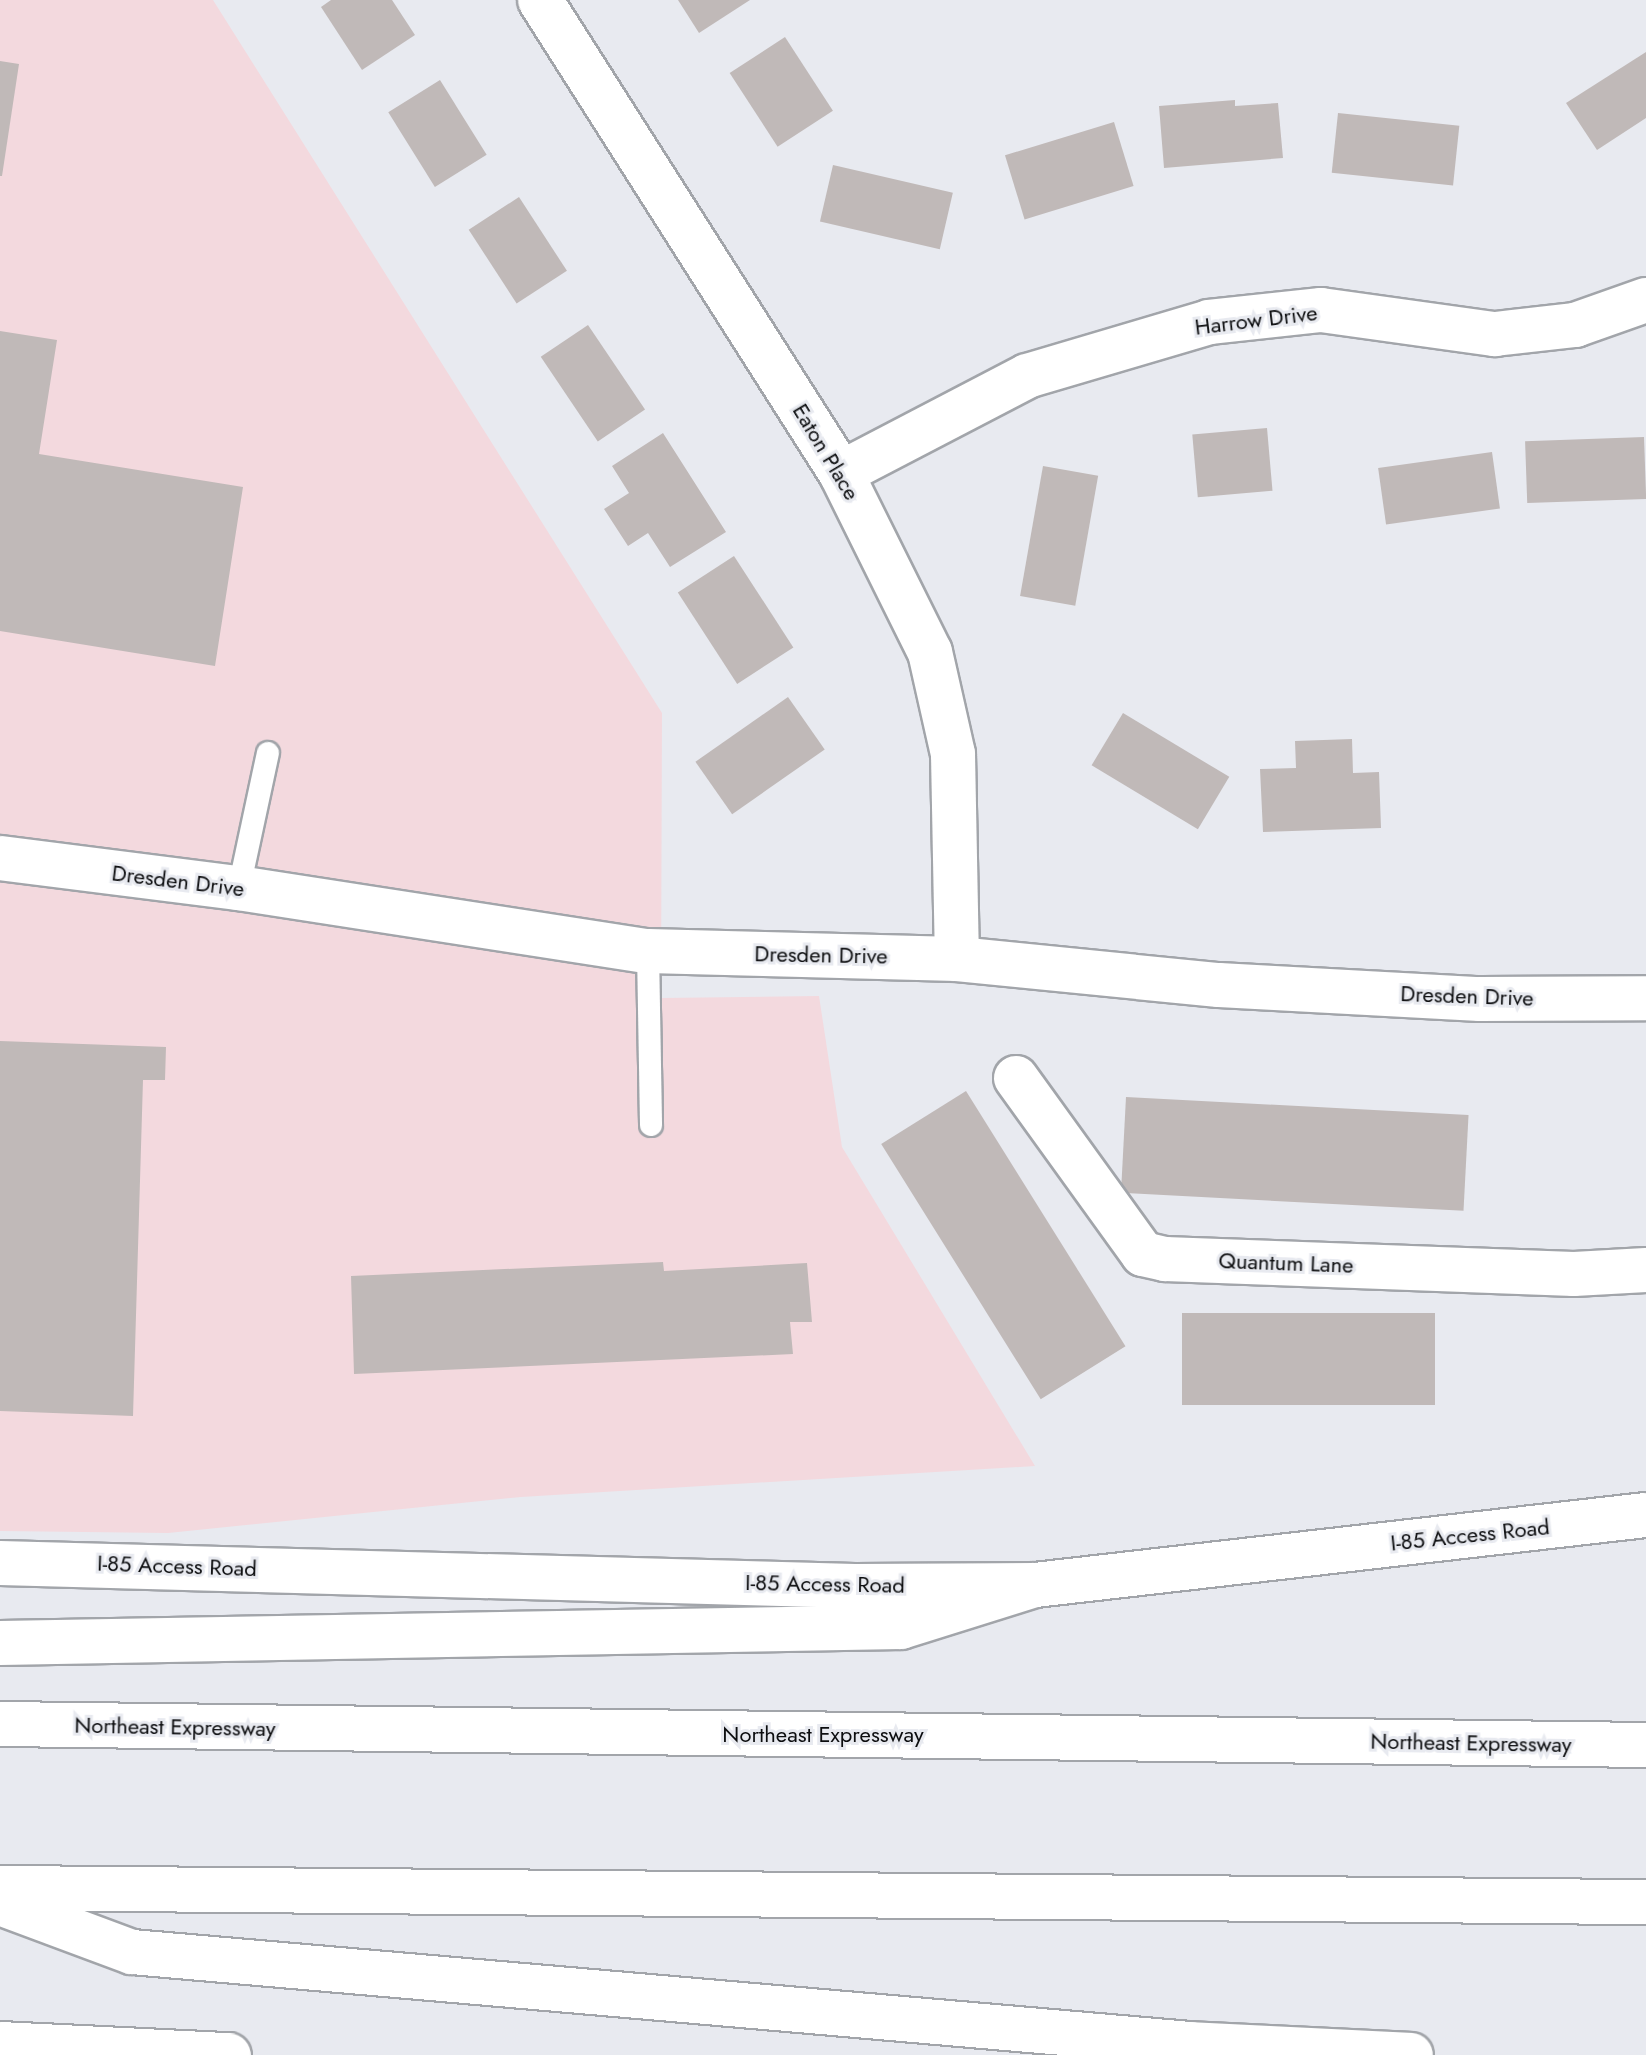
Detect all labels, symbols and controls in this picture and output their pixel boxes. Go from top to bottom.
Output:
street label: Harrow Drive [1193,299,1319,341]
street label: Eaton Place [787,399,865,505]
street label: Dresden Drive [110,860,246,902]
street label: Dresden Drive [754,941,888,969]
street label: Dresden Drive [1400,980,1534,1012]
street label: Quantum Lane [1218,1247,1354,1279]
street label: I-85 Access Road [1389,1514,1551,1556]
street label: I-85 Access Road [97,1550,257,1582]
street label: I-85 Access Road [745,1569,905,1599]
street label: Northeast Expressway [74,1712,276,1742]
street label: Northeast Expressway [722,1722,924,1748]
street label: Northeast Expressway [1370,1728,1572,1758]

